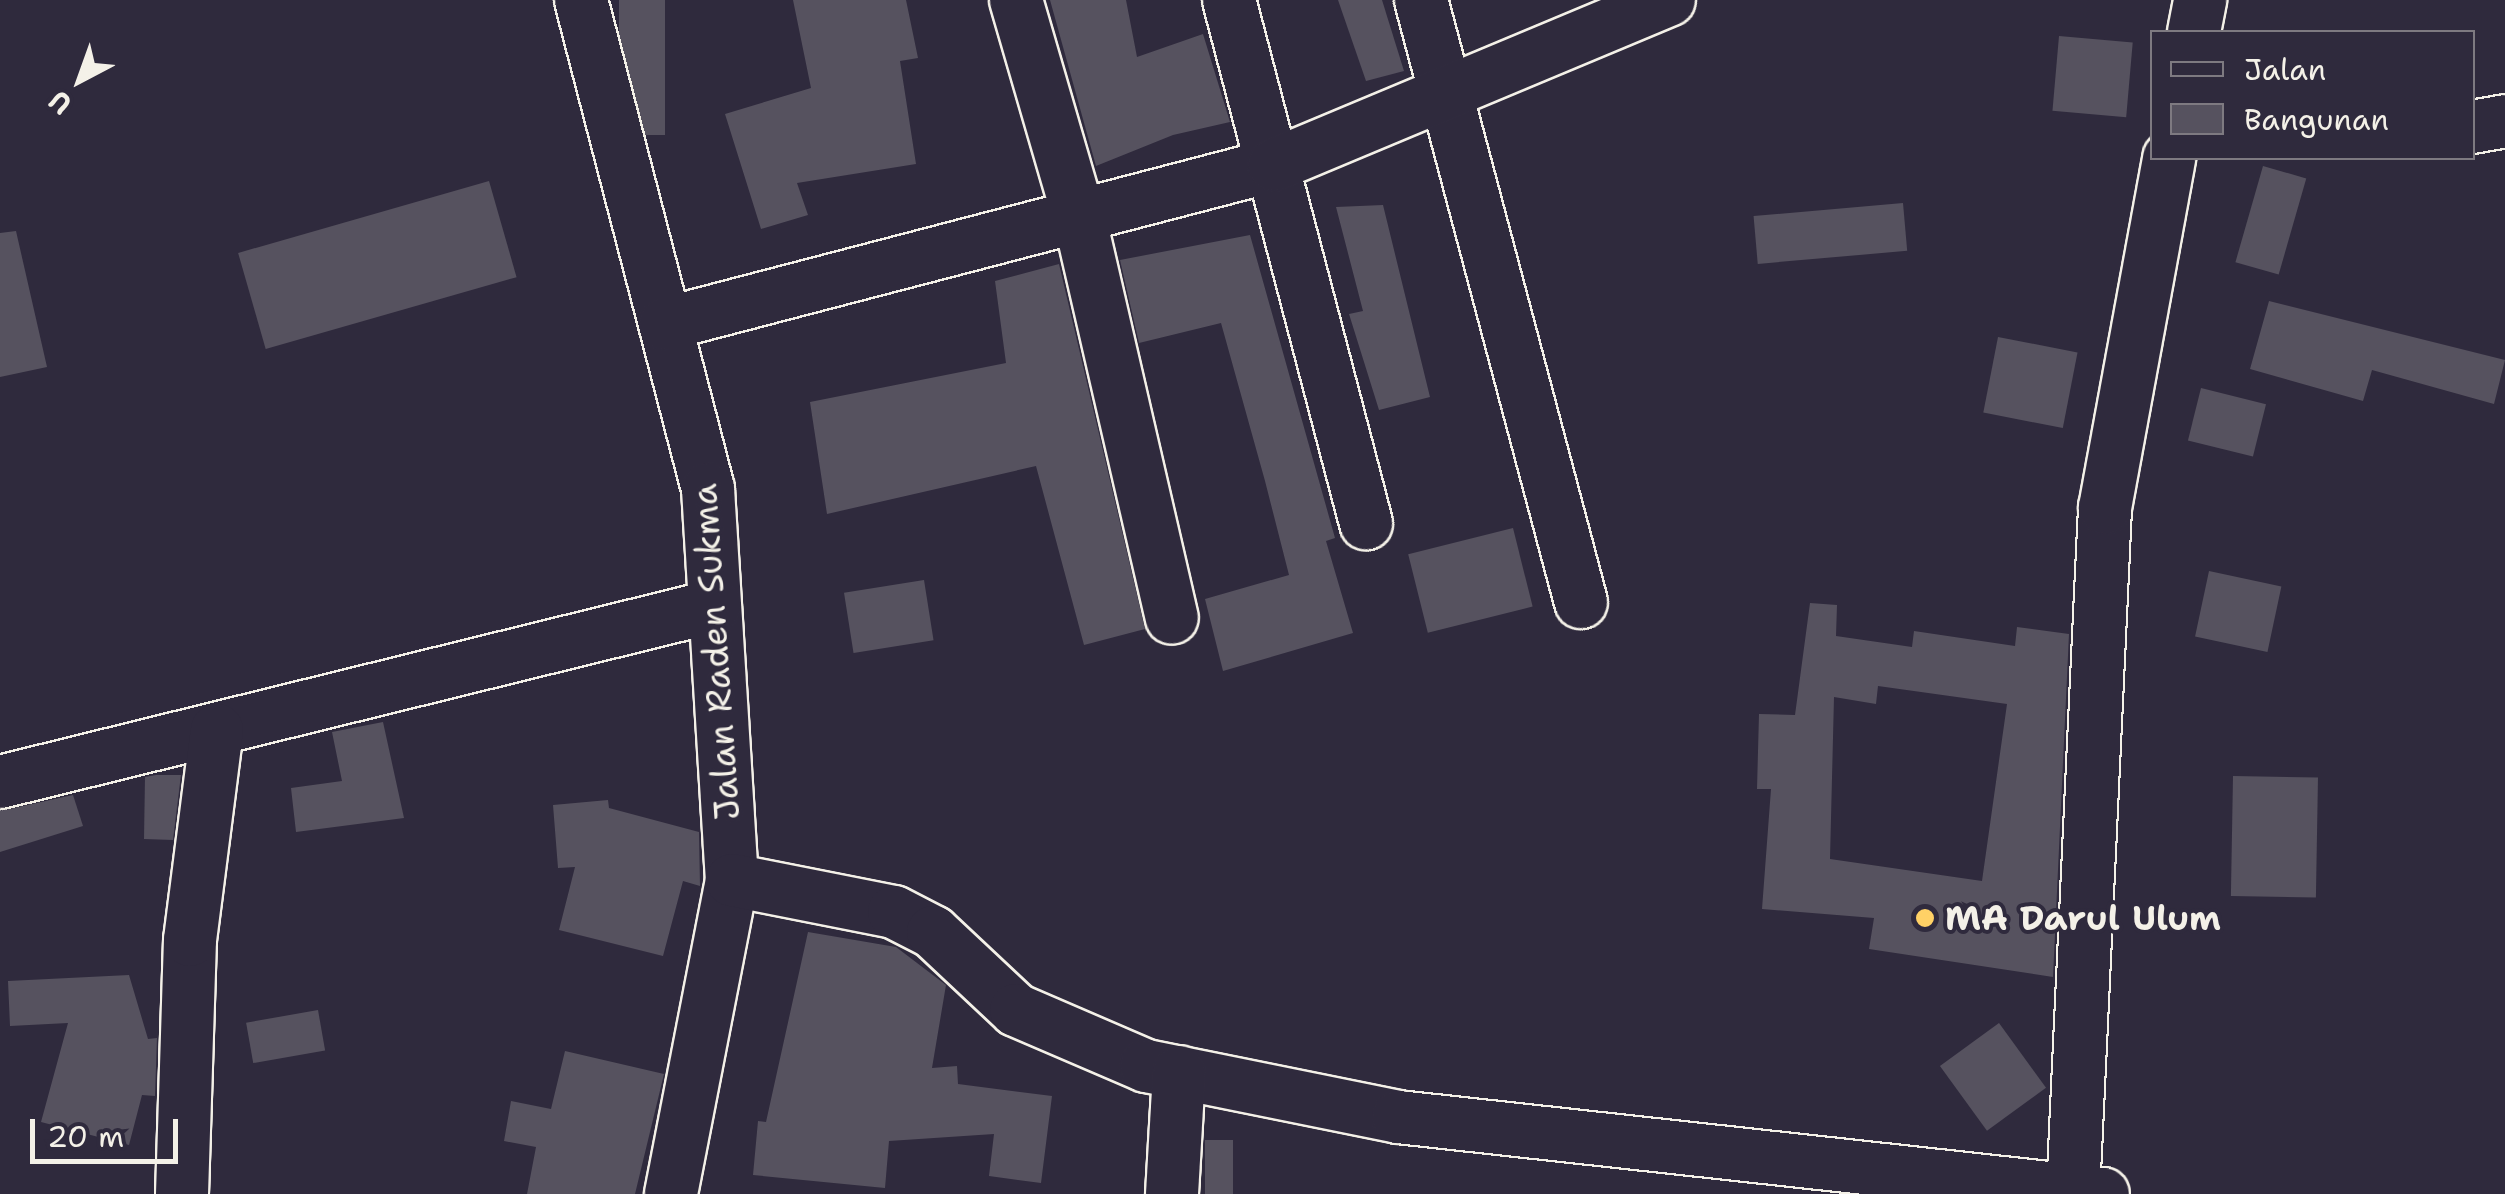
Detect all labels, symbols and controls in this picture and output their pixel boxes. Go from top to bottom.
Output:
north arrow [30,30,130,130]
legend [2150,30,2475,160]
text: Jalan [2244,49,2326,90]
text: U [41,82,80,123]
text: Bangunan [2244,99,2389,140]
street label: Jalan Raden Sukma [683,482,749,822]
place label: MA Darul Ulum [1945,897,2221,939]
marker: MA Darul Ulum [1914,907,1936,929]
scale bar [35,1099,182,1161]
text: 20 m [47,1116,124,1157]

